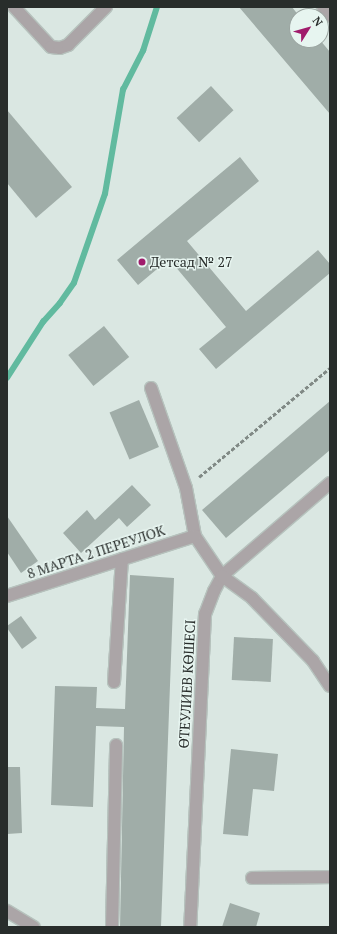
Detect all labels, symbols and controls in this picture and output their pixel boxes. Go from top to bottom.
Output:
north arrow [289,8,329,48]
text: N [310,14,326,29]
place label: Детсад № 27 [150,254,232,270]
marker: Детсад № 27 [137,257,147,267]
street label: 8 МАРТА 2 ПЕРЕУЛОК [25,522,167,582]
street label: ӨТЕУЛИЕВ КӨШЕСІ [175,619,199,749]

